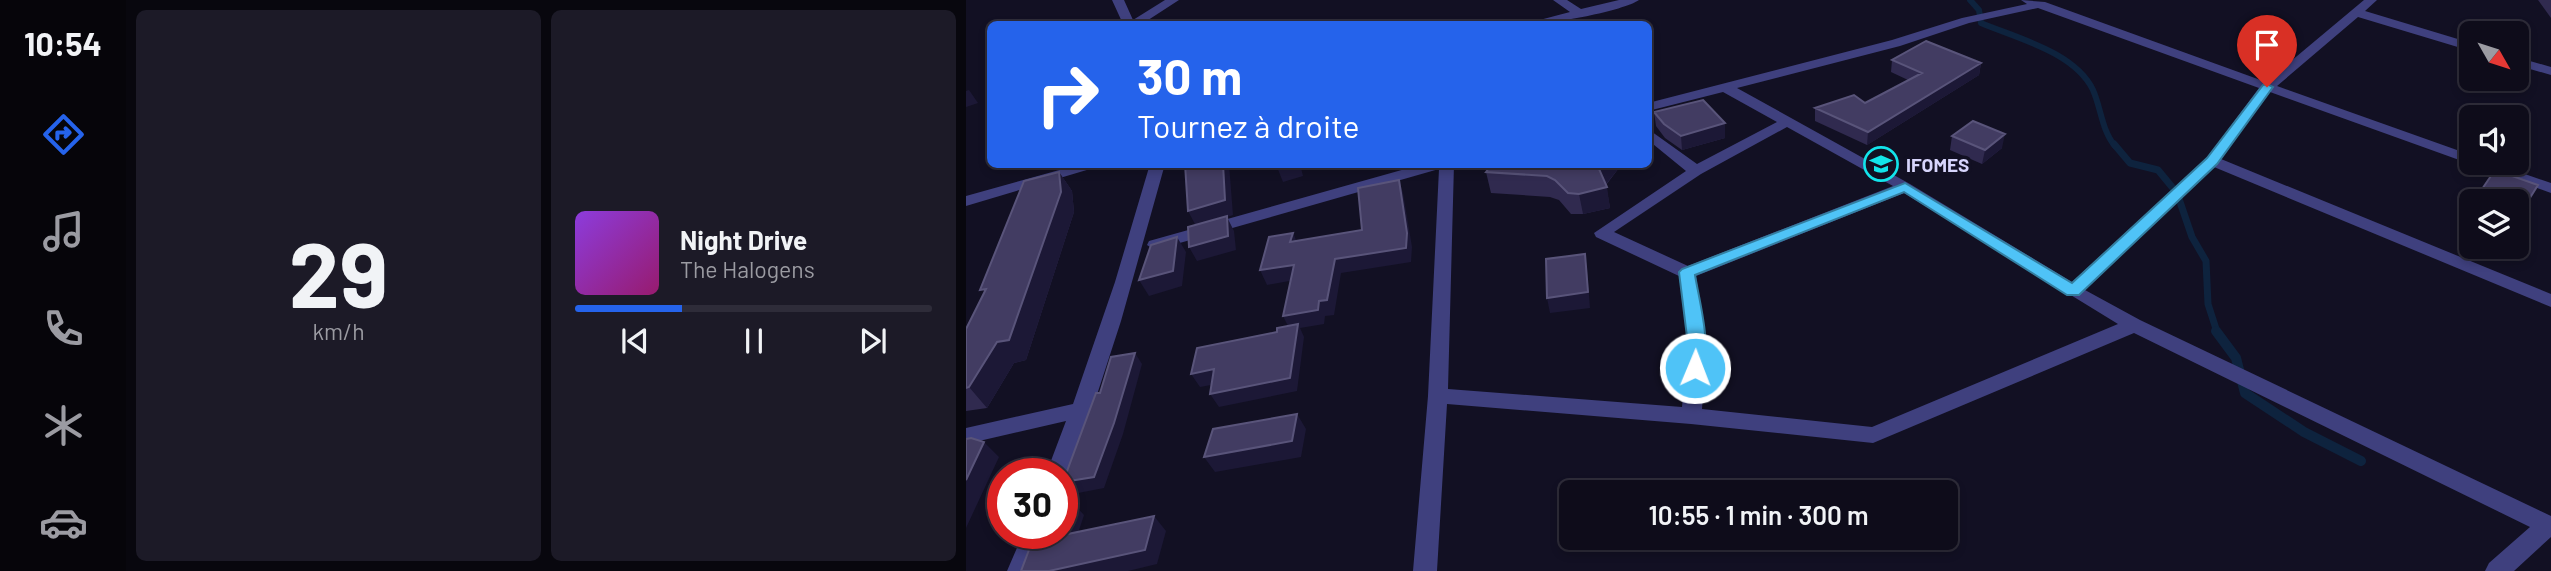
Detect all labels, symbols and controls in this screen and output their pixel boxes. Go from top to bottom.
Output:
pin [2237,15,2297,87]
north arrow [2459,21,2529,91]
map controls [2459,21,2529,259]
text: 10:54 [24,24,102,62]
icon: arrive [2248,26,2286,64]
text: 30 m [1137,46,1242,105]
icon: right [1022,49,1113,140]
button: sound [2459,105,2529,175]
text: Tournez à droite [1137,106,1359,144]
icon: directions [39,110,88,159]
school or university icon: IFOMES [1862,145,1900,183]
place label: IFOMES [1906,153,1969,176]
button: layers [2459,189,2529,259]
icon: music [39,207,88,256]
text: 29 [289,217,388,326]
text: Night Drive [680,224,807,255]
text: The Halogens [680,255,815,283]
icon: phone [39,304,88,353]
text: km/h [312,317,365,345]
icon: previous [616,322,654,360]
icon: pause [735,322,773,360]
icon: next [854,322,892,360]
position arrow [1658,331,1732,405]
icon: climate [39,401,88,450]
speed limit sign: 30 [987,458,1078,549]
icon: car [39,498,88,547]
text: 10:55 · 1 min · 300 m [1648,499,1869,530]

